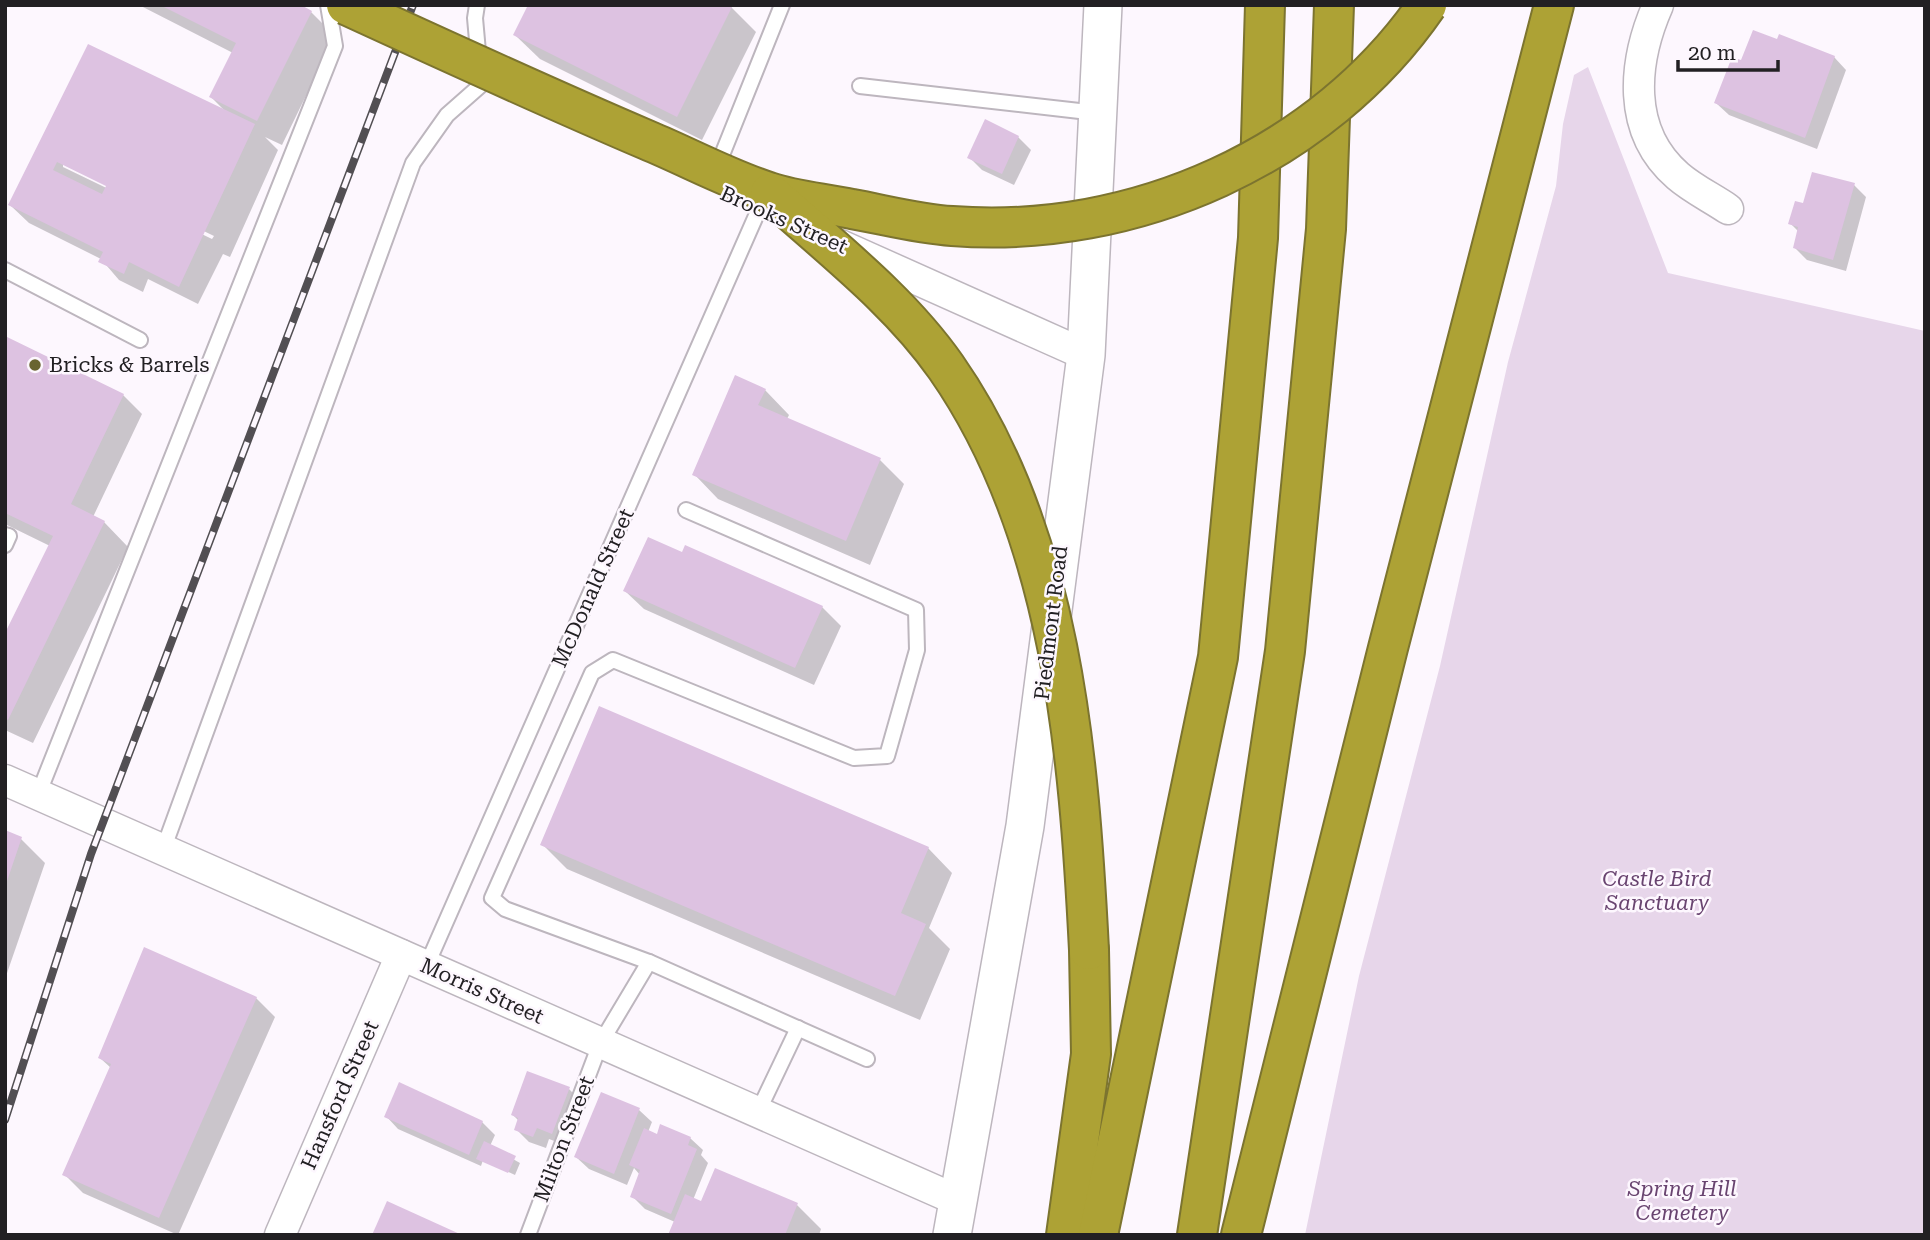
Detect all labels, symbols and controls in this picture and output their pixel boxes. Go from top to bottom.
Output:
scale bar [1678,28,1778,72]
text: 20 m [1688,41,1736,65]
street label: Brooks Street [717,181,852,259]
place label: Bricks & Barrels [49,353,210,377]
marker: Bricks & Barrels [27,357,43,373]
street label: McDonald Street [547,505,639,671]
street label: Piedmont Road [1030,544,1072,702]
park label: Castle Bird Sanctuary [1602,867,1712,915]
street label: Morris Street [417,953,547,1029]
street label: Hansford Street [296,1017,384,1173]
street label: Milton Street [529,1073,599,1205]
park label: Spring Hill Cemetery [1627,1177,1736,1225]

